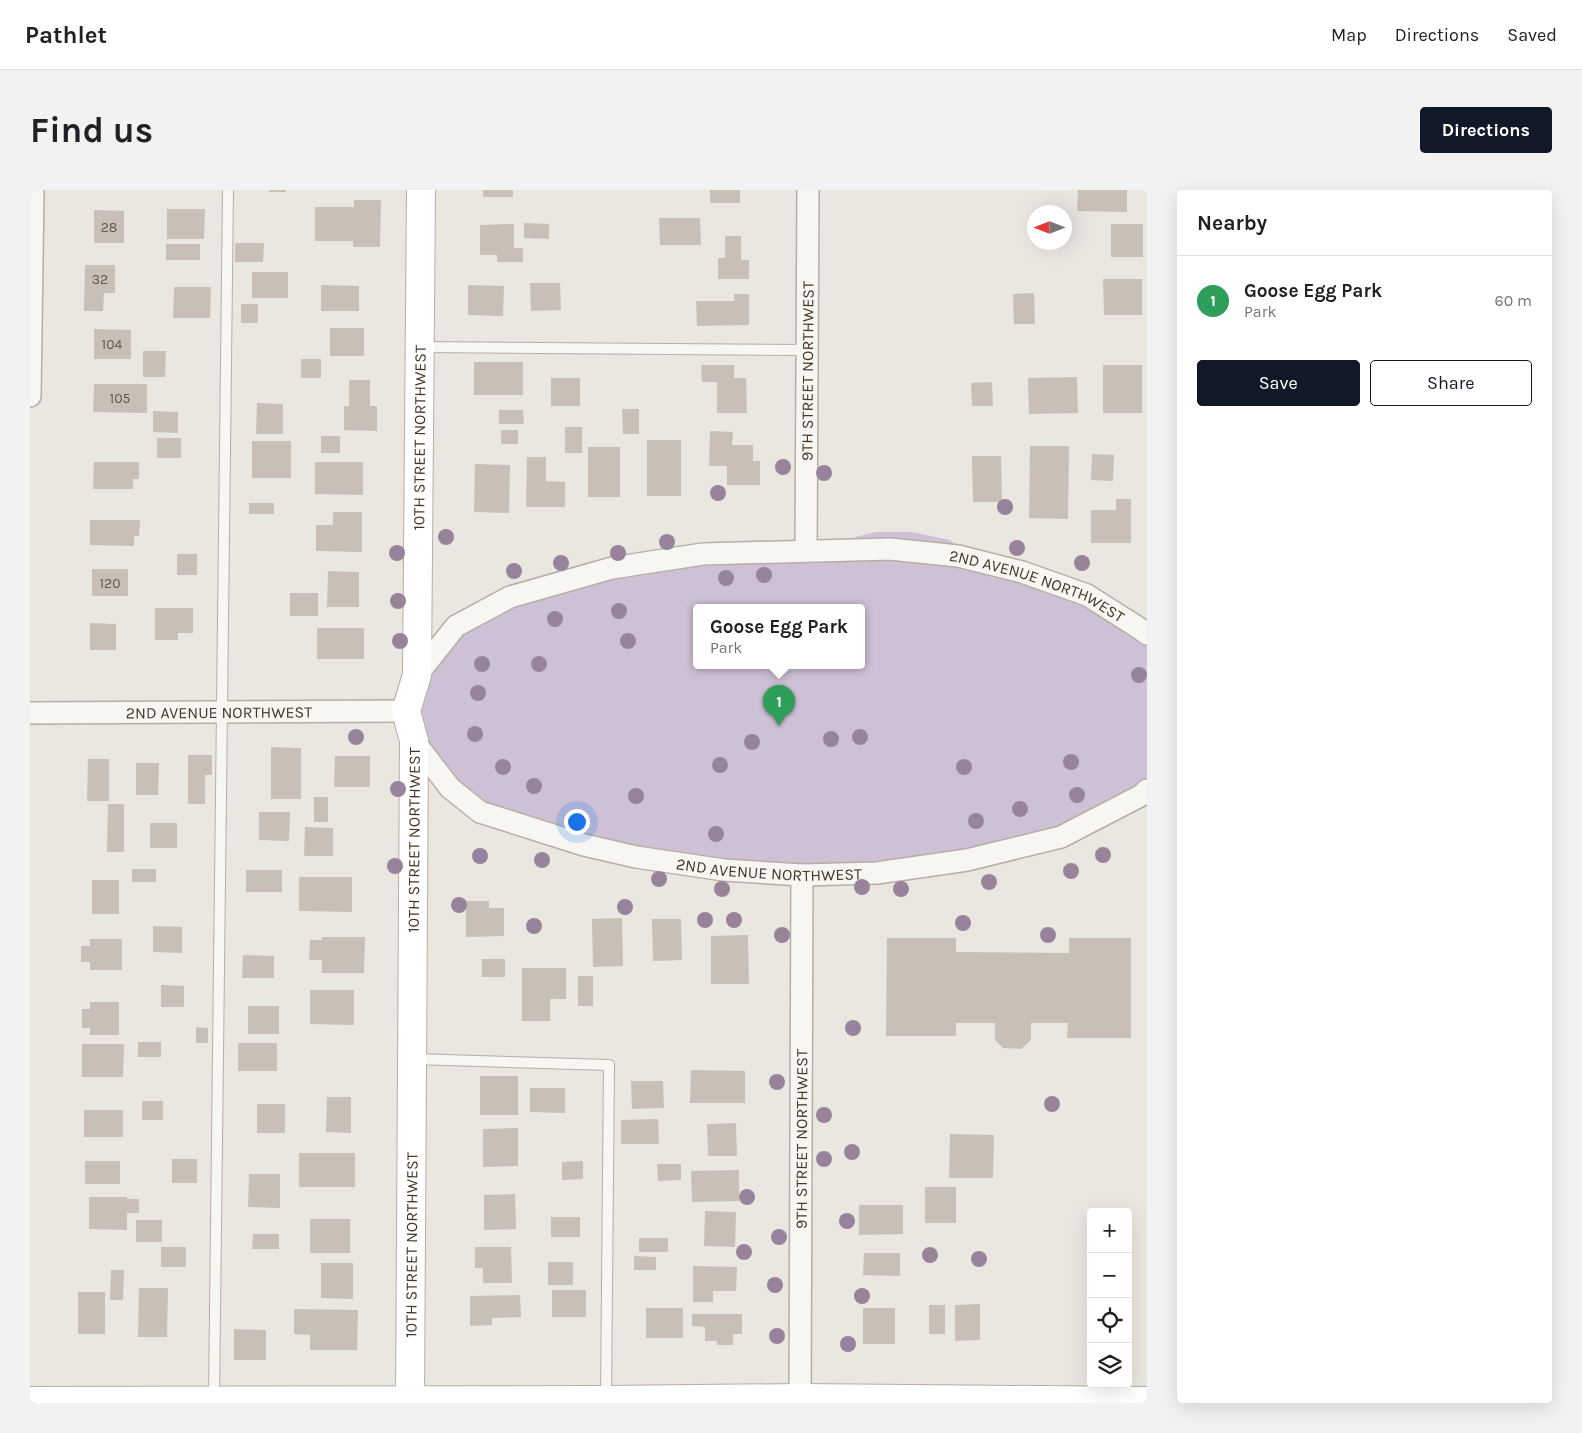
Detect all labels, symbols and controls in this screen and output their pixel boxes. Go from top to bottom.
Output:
text: Pathlet [25,21,107,49]
text: Map [1331,24,1367,46]
text: Directions [1395,24,1479,46]
text: Saved [1507,24,1557,46]
button: Directions [1420,107,1552,153]
text: Find us [30,110,153,151]
north arrow [1027,205,1072,250]
text: Nearby [1197,211,1267,235]
house number: 28 [101,219,117,236]
house number: 32 [92,271,108,288]
text: Goose Egg Park [1244,280,1382,302]
street label: 9TH STREET NORTHWEST [797,281,817,461]
text: 1 [1210,291,1216,310]
text: 60 m [1495,291,1532,310]
text: Park [1244,302,1276,321]
house number: 104 [102,336,123,353]
street label: 10TH STREET NORTHWEST [409,345,429,531]
button: Save [1197,360,1360,406]
button: Share [1370,360,1532,406]
house number: 105 [110,390,131,407]
street label: 2ND AVENUE NORTHWEST [948,546,1128,626]
house number: 120 [99,575,121,592]
popup [693,604,865,669]
text: Goose Egg Park [710,616,848,638]
text: Park [710,638,742,657]
pin: 1 [763,685,795,726]
street label: 2ND AVENUE NORTHWEST [126,702,312,722]
street label: 10TH STREET NORTHWEST [403,747,423,933]
your location [564,809,590,835]
street label: 2ND AVENUE NORTHWEST [675,854,862,884]
street label: 9TH STREET NORTHWEST [791,1049,811,1229]
street label: 10TH STREET NORTHWEST [401,1152,421,1338]
map controls [1087,1208,1132,1388]
button: + [1087,1208,1132,1253]
button: − [1087,1253,1132,1298]
button: locate [1087,1298,1132,1343]
button: layers [1087,1343,1132,1388]

